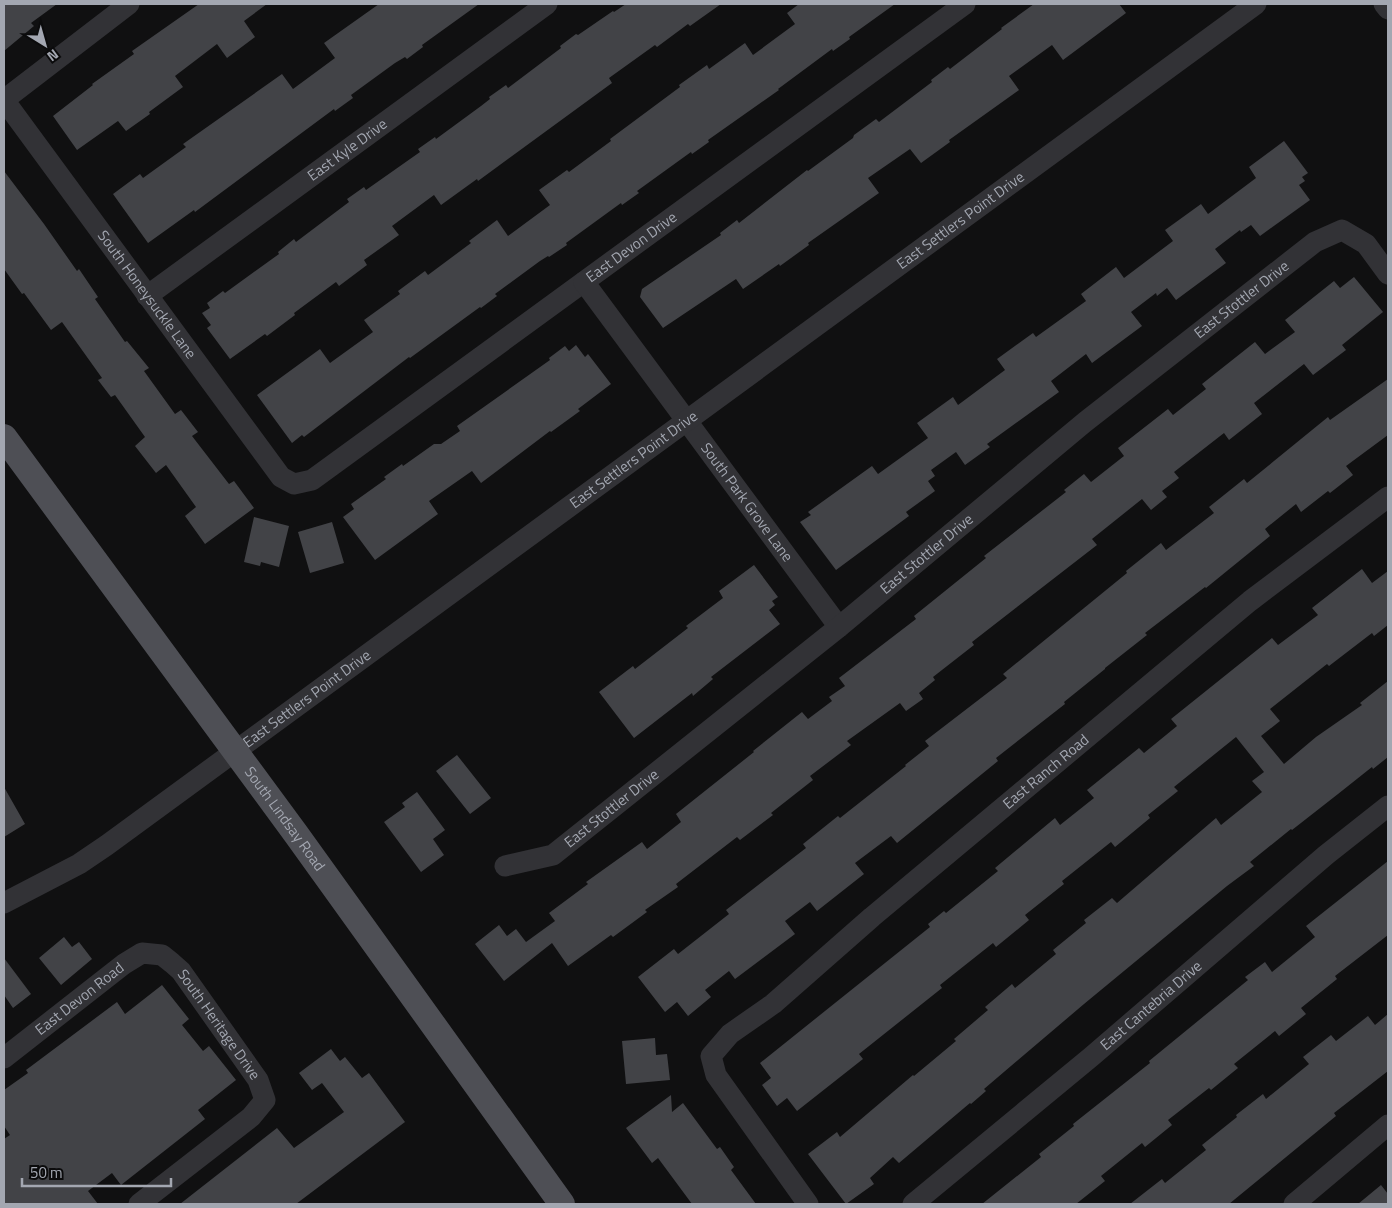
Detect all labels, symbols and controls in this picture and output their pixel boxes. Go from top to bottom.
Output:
north arrow [20,20,70,70]
text: N [43,44,63,67]
street label: East Kyle Drive [302,112,392,186]
street label: East Settlers Point Drive [891,165,1029,275]
street label: East Devon Drive [581,206,682,288]
street label: South Honeysuckle Lane [92,225,202,363]
street label: East Stottler Drive [1189,254,1294,344]
street label: East Settlers Point Drive [565,404,702,514]
street label: South Park Grove Lane [695,438,799,566]
street label: East Stottler Drive [875,508,978,599]
street label: East Settlers Point Drive [238,644,375,753]
street label: East Ranch Road [997,728,1094,814]
street label: South Lindsay Road [239,762,331,876]
street label: East Stottler Drive [559,763,663,853]
street label: East Cantebria Drive [1095,955,1207,1055]
street label: East Devon Road [30,956,129,1041]
street label: South Heritage Drive [172,964,266,1084]
scale bar [22,1156,171,1188]
text: 50 m [30,1161,63,1184]

